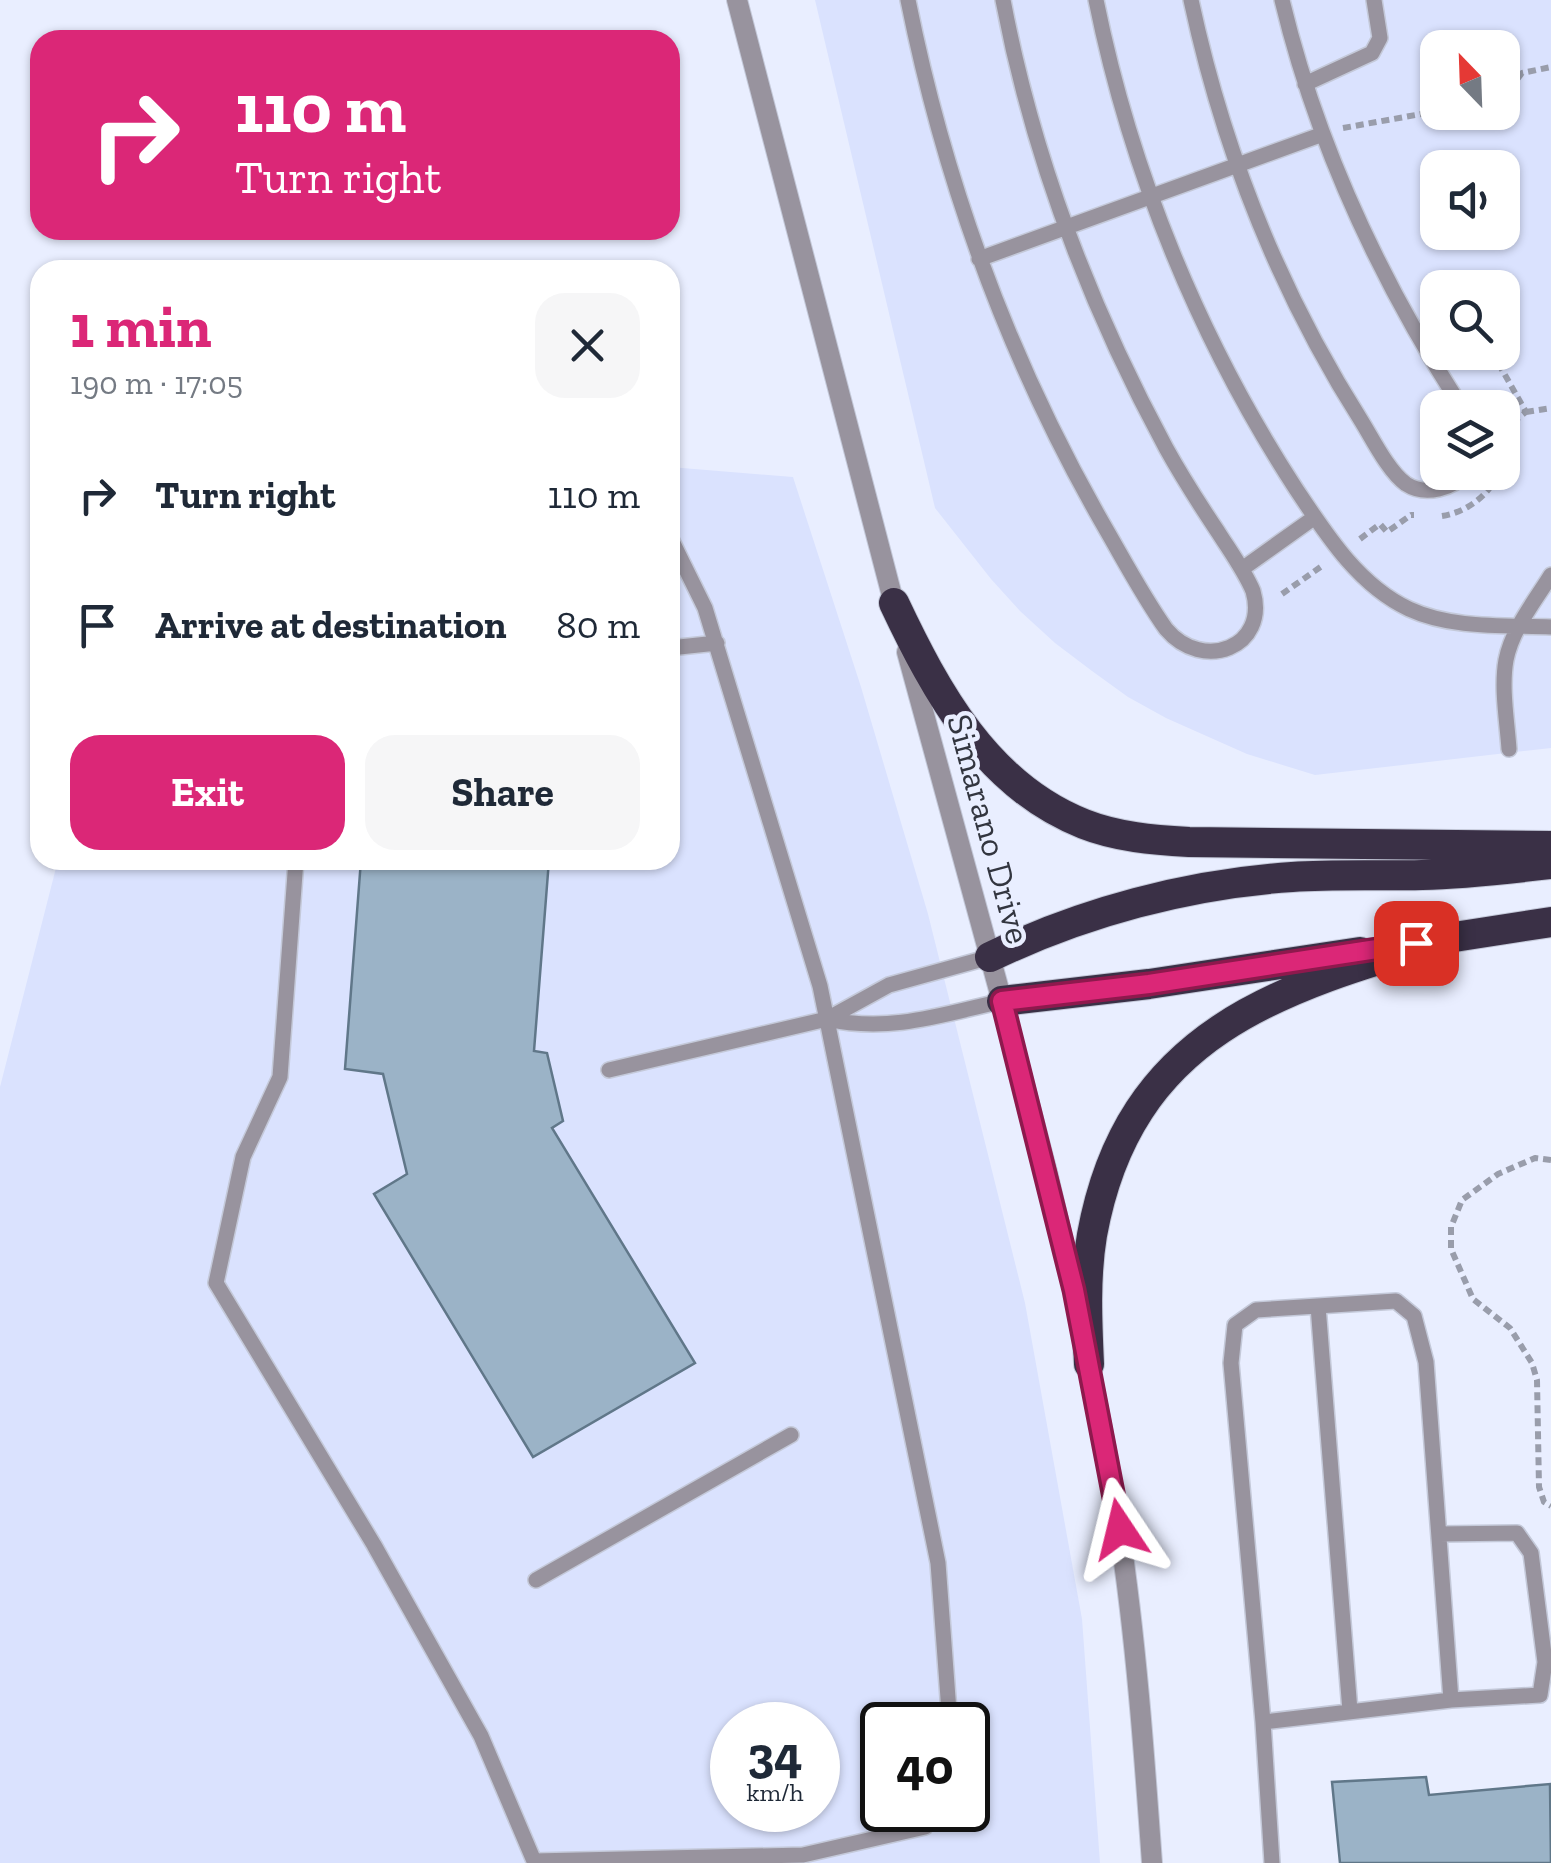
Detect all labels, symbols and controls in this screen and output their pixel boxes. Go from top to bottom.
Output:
north arrow [1420,30,1520,130]
map controls [1420,30,1520,490]
text: 110 m [235,66,406,150]
icon: right [70,70,200,200]
button: sound [1420,150,1520,250]
text: Turn right [235,151,441,205]
button: search [1420,270,1520,370]
text: 1 min [70,290,212,362]
button: close [535,293,640,398]
text: 190 m · 17:05 [70,364,243,402]
button: layers [1420,390,1520,490]
icon: right [70,468,125,523]
text: Turn right [155,472,335,518]
text: 110 m [547,472,640,518]
icon: arrive [70,598,125,653]
text: Arrive at destination [155,602,506,648]
text: 80 m [556,602,640,648]
street label: Simarano Drive [938,710,1040,948]
button: Exit [70,735,345,850]
button: Share [365,735,640,850]
pin [1374,901,1459,986]
icon: arrive [1389,916,1444,971]
position arrow [1068,1477,1172,1581]
speed limit sign: 40 [860,1702,990,1832]
text: 34 [747,1725,803,1785]
text: km/h [746,1777,804,1807]

